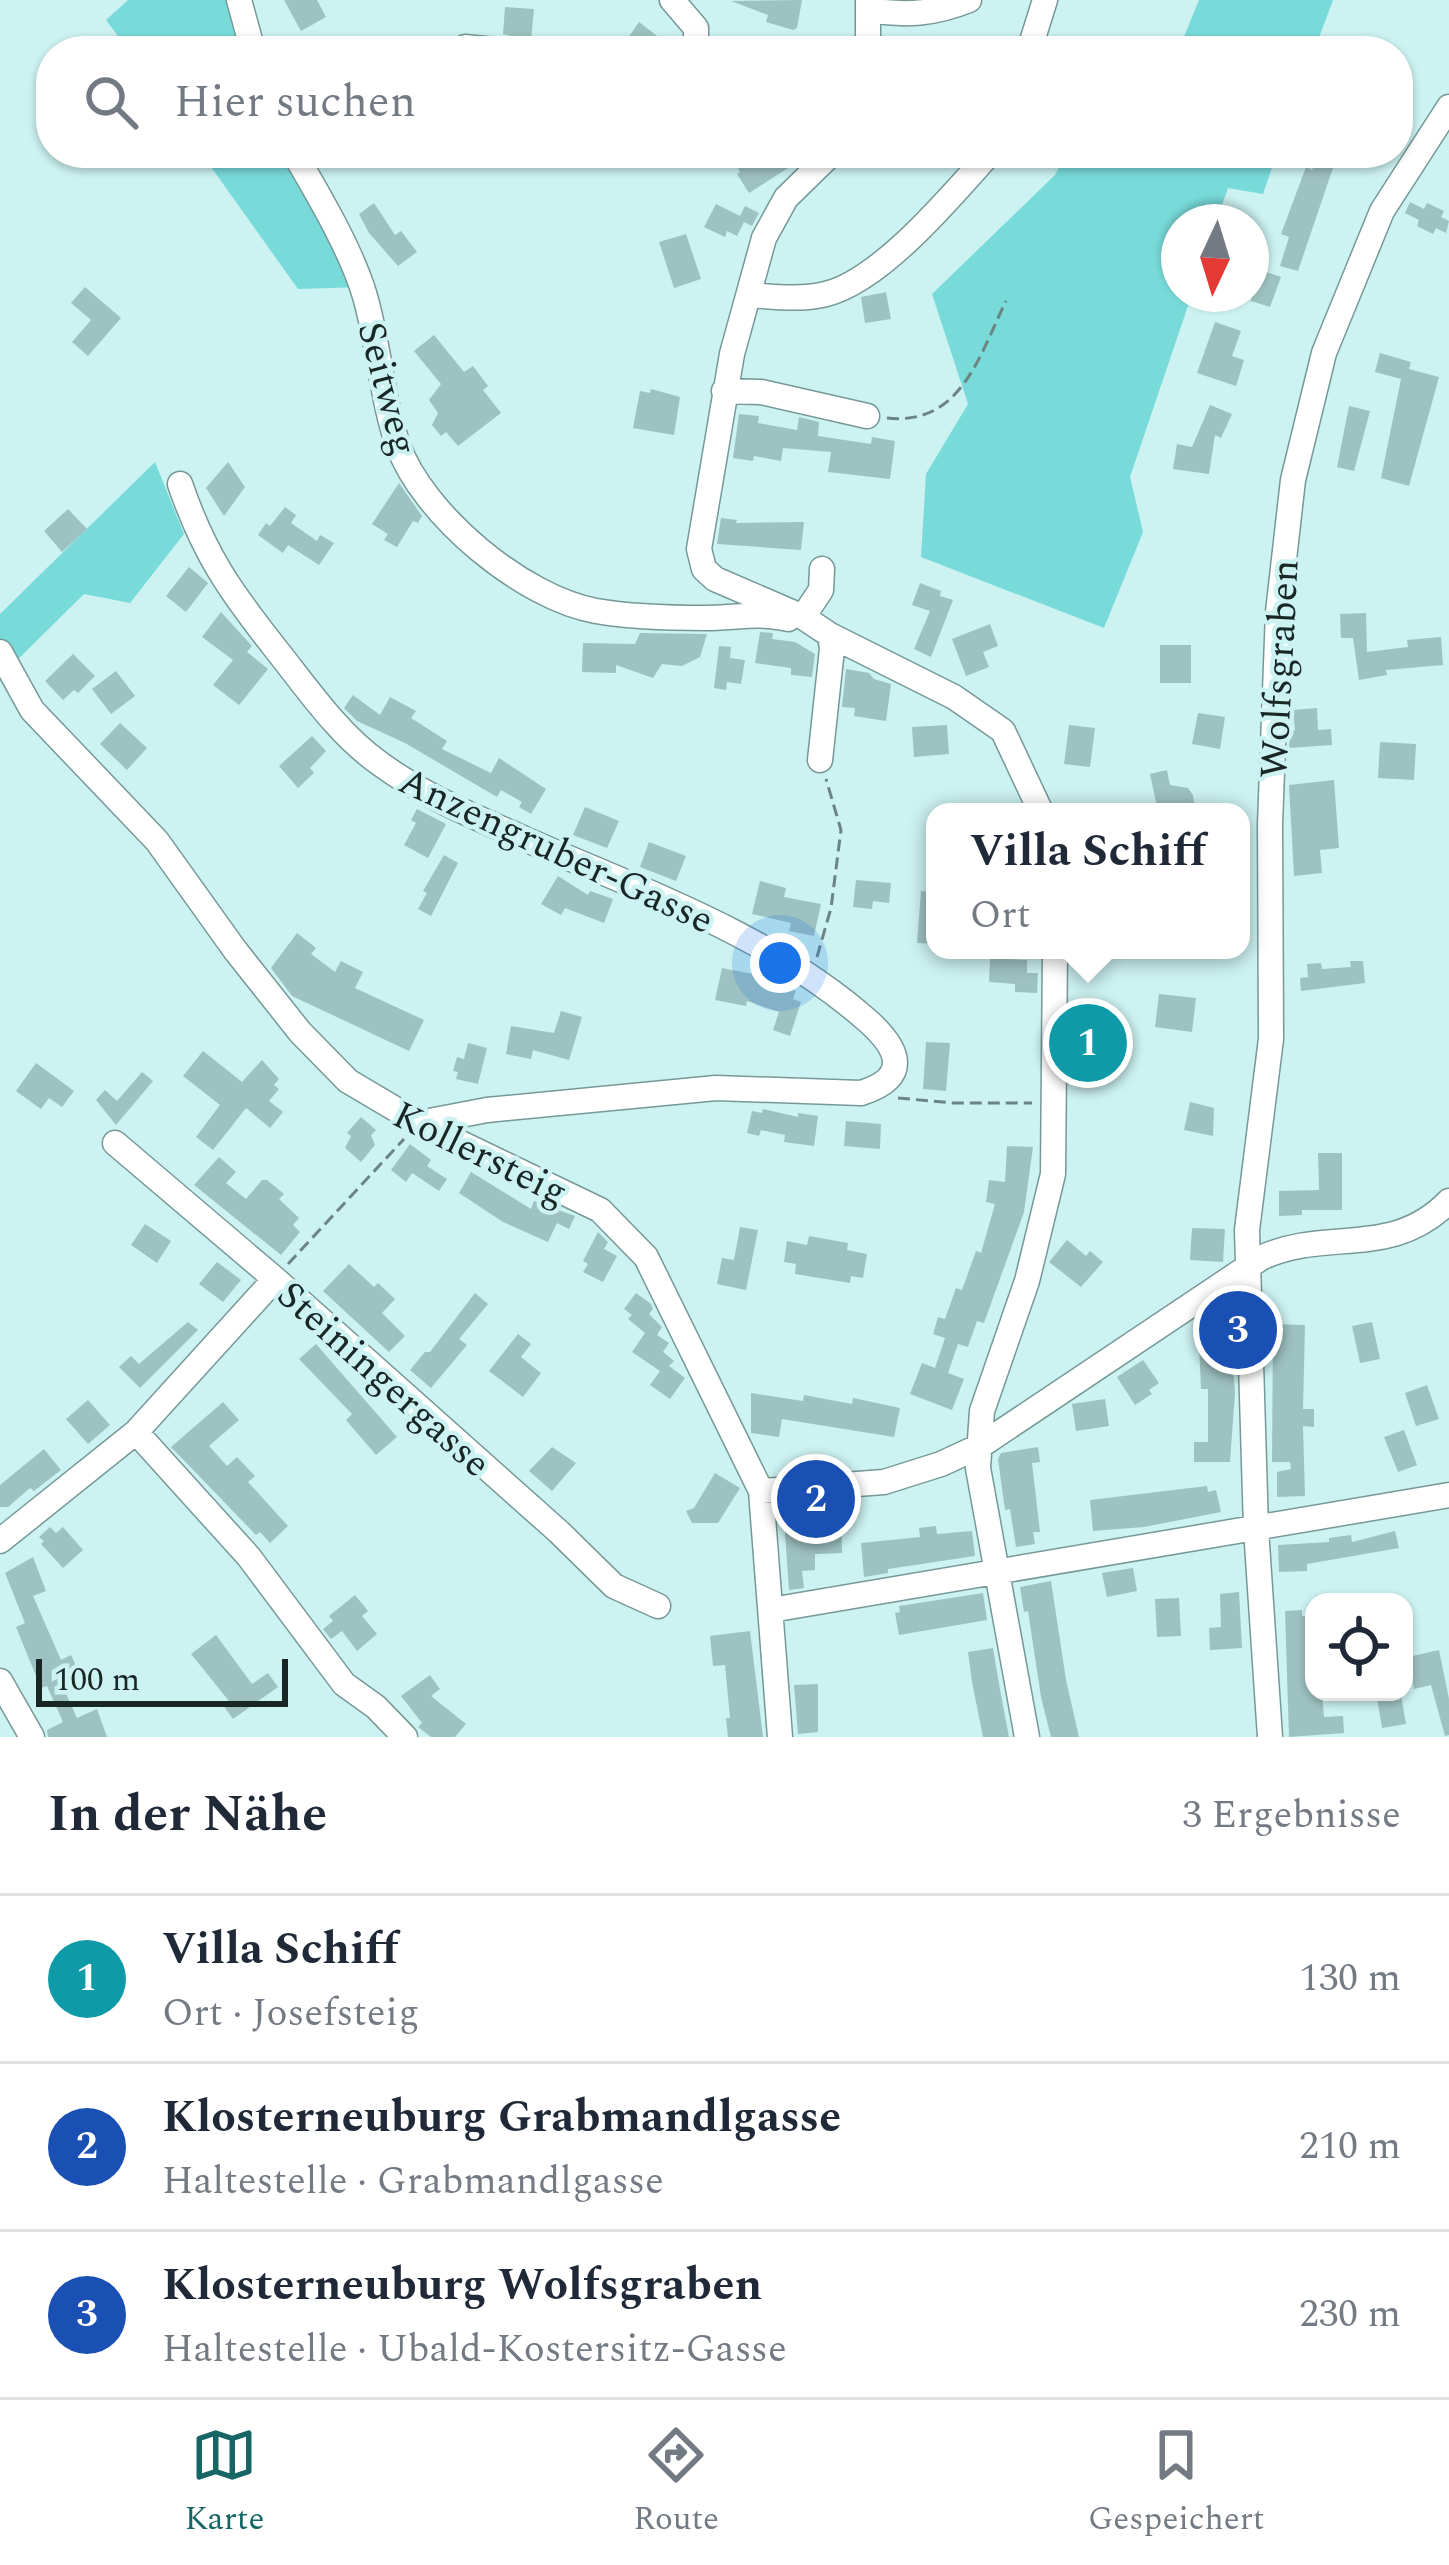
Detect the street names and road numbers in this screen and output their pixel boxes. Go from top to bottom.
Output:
street label: Seitweg [341,315,433,462]
street label: Wolfsgraben [1245,558,1316,780]
street label: Anzengruber-Gasse [389,752,723,950]
street label: Kollersteig [382,1086,577,1222]
street label: Steiningergasse [263,1267,504,1492]

